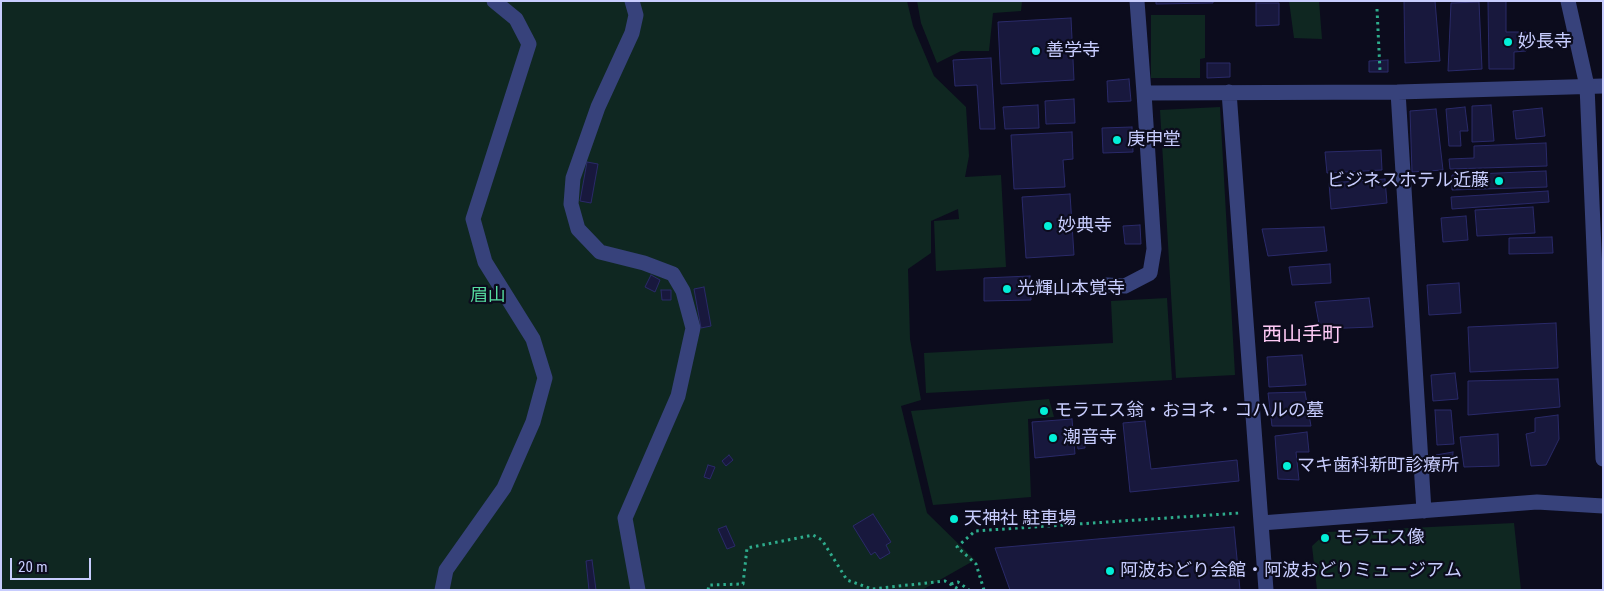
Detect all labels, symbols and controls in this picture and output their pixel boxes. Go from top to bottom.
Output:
place label: 妙長寺 [1518,31,1572,53]
marker: 妙長寺 [1502,36,1514,48]
place label: 善学寺 [1046,40,1100,62]
marker: 善学寺 [1030,45,1042,57]
place label: 庚申堂 [1127,129,1181,151]
marker: 庚申堂 [1111,134,1123,146]
place label: ビジネスホテル近藤 [1327,170,1489,192]
marker: ビジネスホテル近藤 [1493,175,1505,187]
place label: 妙典寺 [1058,215,1112,237]
marker: 妙典寺 [1042,220,1054,232]
place label: 光輝山本覚寺 [1017,278,1125,300]
marker: 光輝山本覚寺 [1001,283,1013,295]
park label: 眉山 [470,285,506,307]
district label: 西山手町 [1262,324,1342,348]
place label: モラエス翁・おヨネ・コハルの墓 [1054,400,1324,422]
marker: モラエス翁・おヨネ・コハルの墓 [1038,405,1050,417]
place label: 潮音寺 [1063,427,1117,449]
marker: 潮音寺 [1047,432,1059,444]
place label: マキ歯科新町診療所 [1297,455,1459,477]
marker: マキ歯科新町診療所 [1281,460,1293,472]
place label: 天神社 駐車場 [964,508,1076,530]
marker: 天神社 駐車場 [948,513,960,525]
place label: モラエス像 [1335,527,1425,549]
marker: モラエス像 [1319,532,1331,544]
scale bar [12,548,94,580]
text: 20 m [18,558,48,576]
place label: 阿波おどり会館・阿波おどりミュージアム [1120,560,1462,582]
marker: 阿波おどり会館・阿波おどりミュージアム [1104,565,1116,577]

